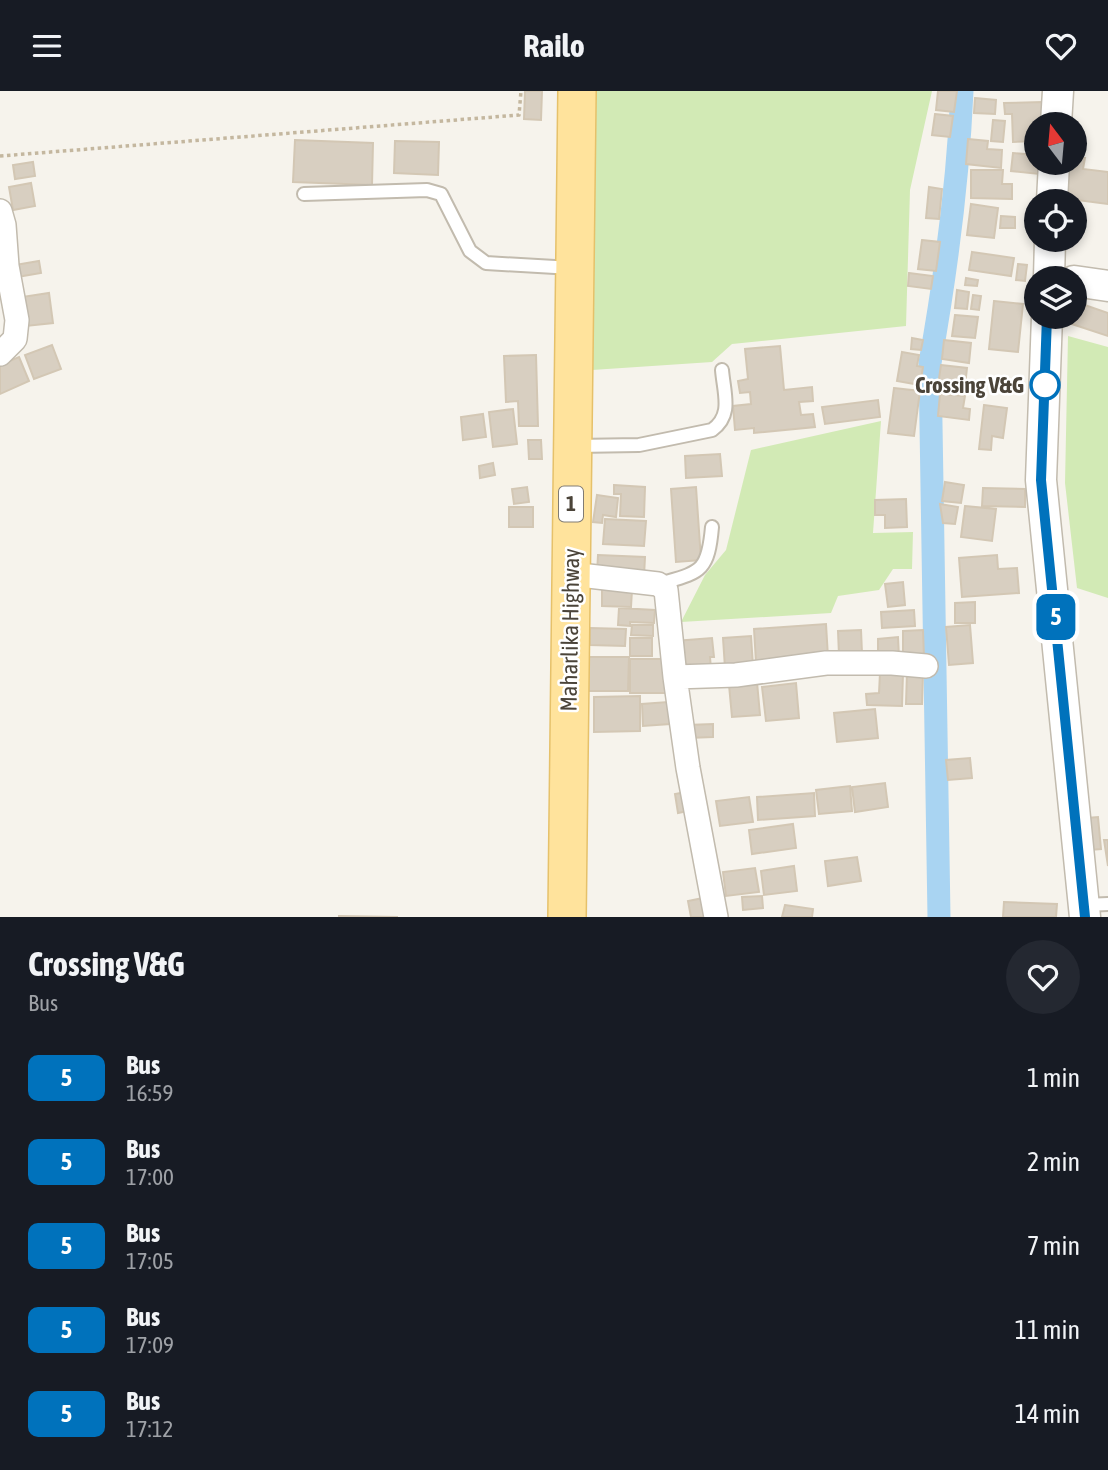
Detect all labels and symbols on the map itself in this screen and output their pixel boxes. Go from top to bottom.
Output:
north arrow [1024,112,1087,175]
marker: Crossing V&G [1030,370,1060,400]
place label: Crossing V&G [915,372,1024,398]
road number: 1 [559,487,583,521]
street label: Maharlika Highway [556,548,584,712]
line badge: 5 [1033,594,1079,640]

